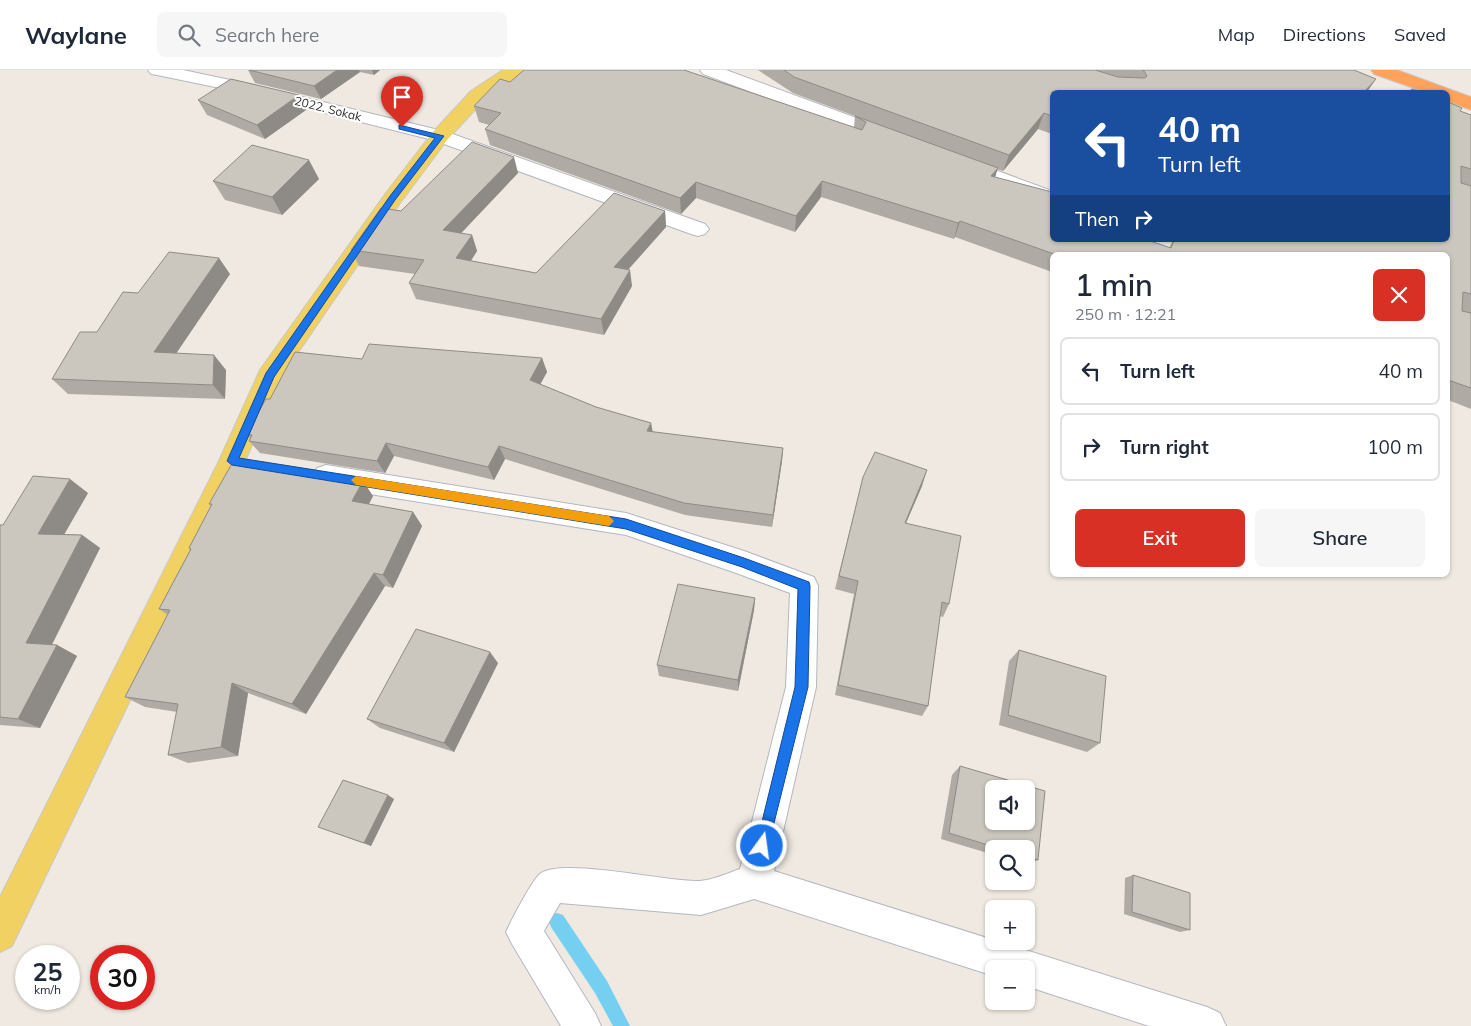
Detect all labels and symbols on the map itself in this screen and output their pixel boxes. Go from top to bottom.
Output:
pin [381,76,423,127]
street label: 2022. Sokak [293,93,364,124]
position arrow [735,819,787,871]
speed limit sign: 30 [90,945,155,1010]

